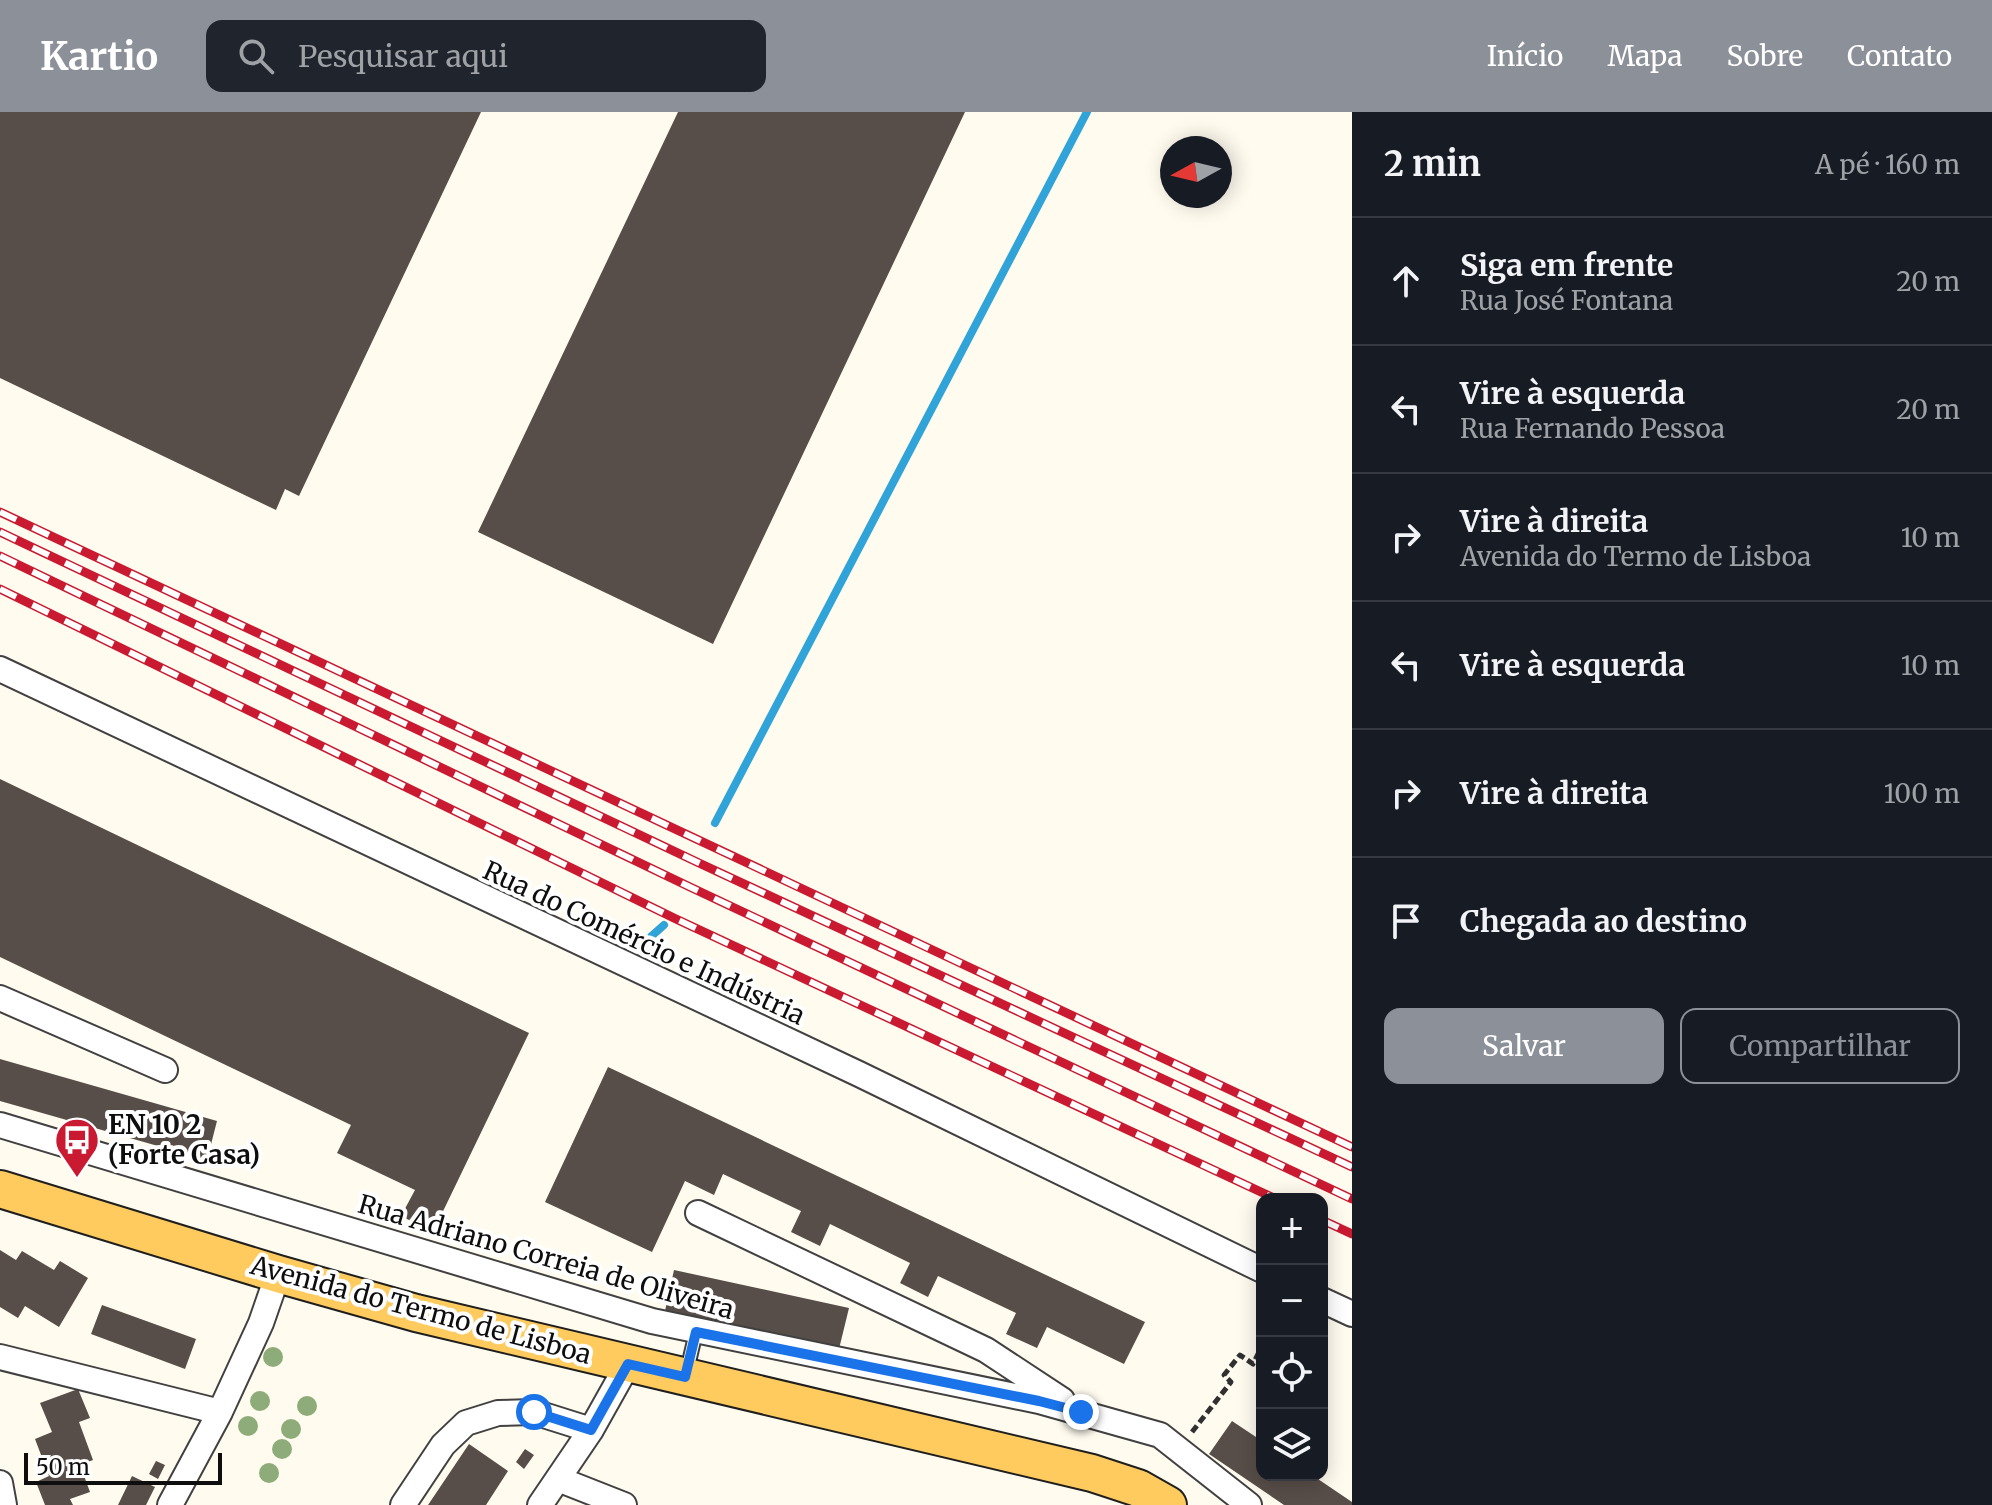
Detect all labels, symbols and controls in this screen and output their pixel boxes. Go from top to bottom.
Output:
search box [206,20,766,92]
text: Kartio [40,33,158,80]
icon: search [234,34,278,78]
text: Pesquisar aqui [298,37,508,75]
text: Início [1487,38,1563,74]
text: Mapa [1607,38,1682,74]
text: Sobre [1726,38,1803,74]
text: Contato [1847,38,1952,74]
north arrow [1160,136,1232,208]
text: 2 min [1384,143,1481,185]
text: A pé · 160 m [1815,148,1960,181]
text: Siga em frente [1460,246,1673,284]
icon: ahead [1384,259,1428,303]
text: 20 m [1896,265,1960,298]
text: Rua José Fontana [1460,284,1673,317]
text: Vire à esquerda [1460,374,1685,412]
icon: left [1384,387,1428,431]
text: 20 m [1896,393,1960,426]
text: Rua Fernando Pessoa [1460,412,1725,445]
text: Vire à direita [1460,502,1648,540]
icon: right [1384,515,1428,559]
text: 10 m [1901,521,1960,554]
text: Avenida do Termo de Lisboa [1460,540,1811,573]
icon: left [1384,643,1428,687]
text: Vire à esquerda [1460,646,1685,684]
text: 10 m [1901,649,1960,682]
icon: right [1384,771,1428,815]
text: Vire à direita [1460,774,1648,812]
text: 100 m [1884,777,1960,810]
street label: Rua do Comércio e Indústria [478,853,810,1032]
icon: arrive [1384,899,1428,943]
text: Chegada ao destino [1460,902,1747,940]
button: Salvar [1384,1008,1664,1084]
button: Compartilhar [1680,1008,1960,1084]
place label: EN 10 2 (Forte Casa) [108,1108,260,1171]
bus stop icon: EN 10 2 (Forte Casa) [53,1116,101,1179]
street label: Rua Adriano Correia de Oliveira [354,1187,738,1326]
map controls [1256,1193,1328,1481]
button: + [1256,1193,1328,1265]
street label: Avenida do Termo de Lisboa [246,1248,595,1371]
button: − [1256,1265,1328,1337]
button: locate [1256,1337,1328,1409]
route start [516,1394,552,1430]
route end [1063,1394,1099,1430]
button: layers [1256,1409,1328,1481]
scale bar [24,1449,222,1485]
text: 50 m [36,1453,90,1481]

